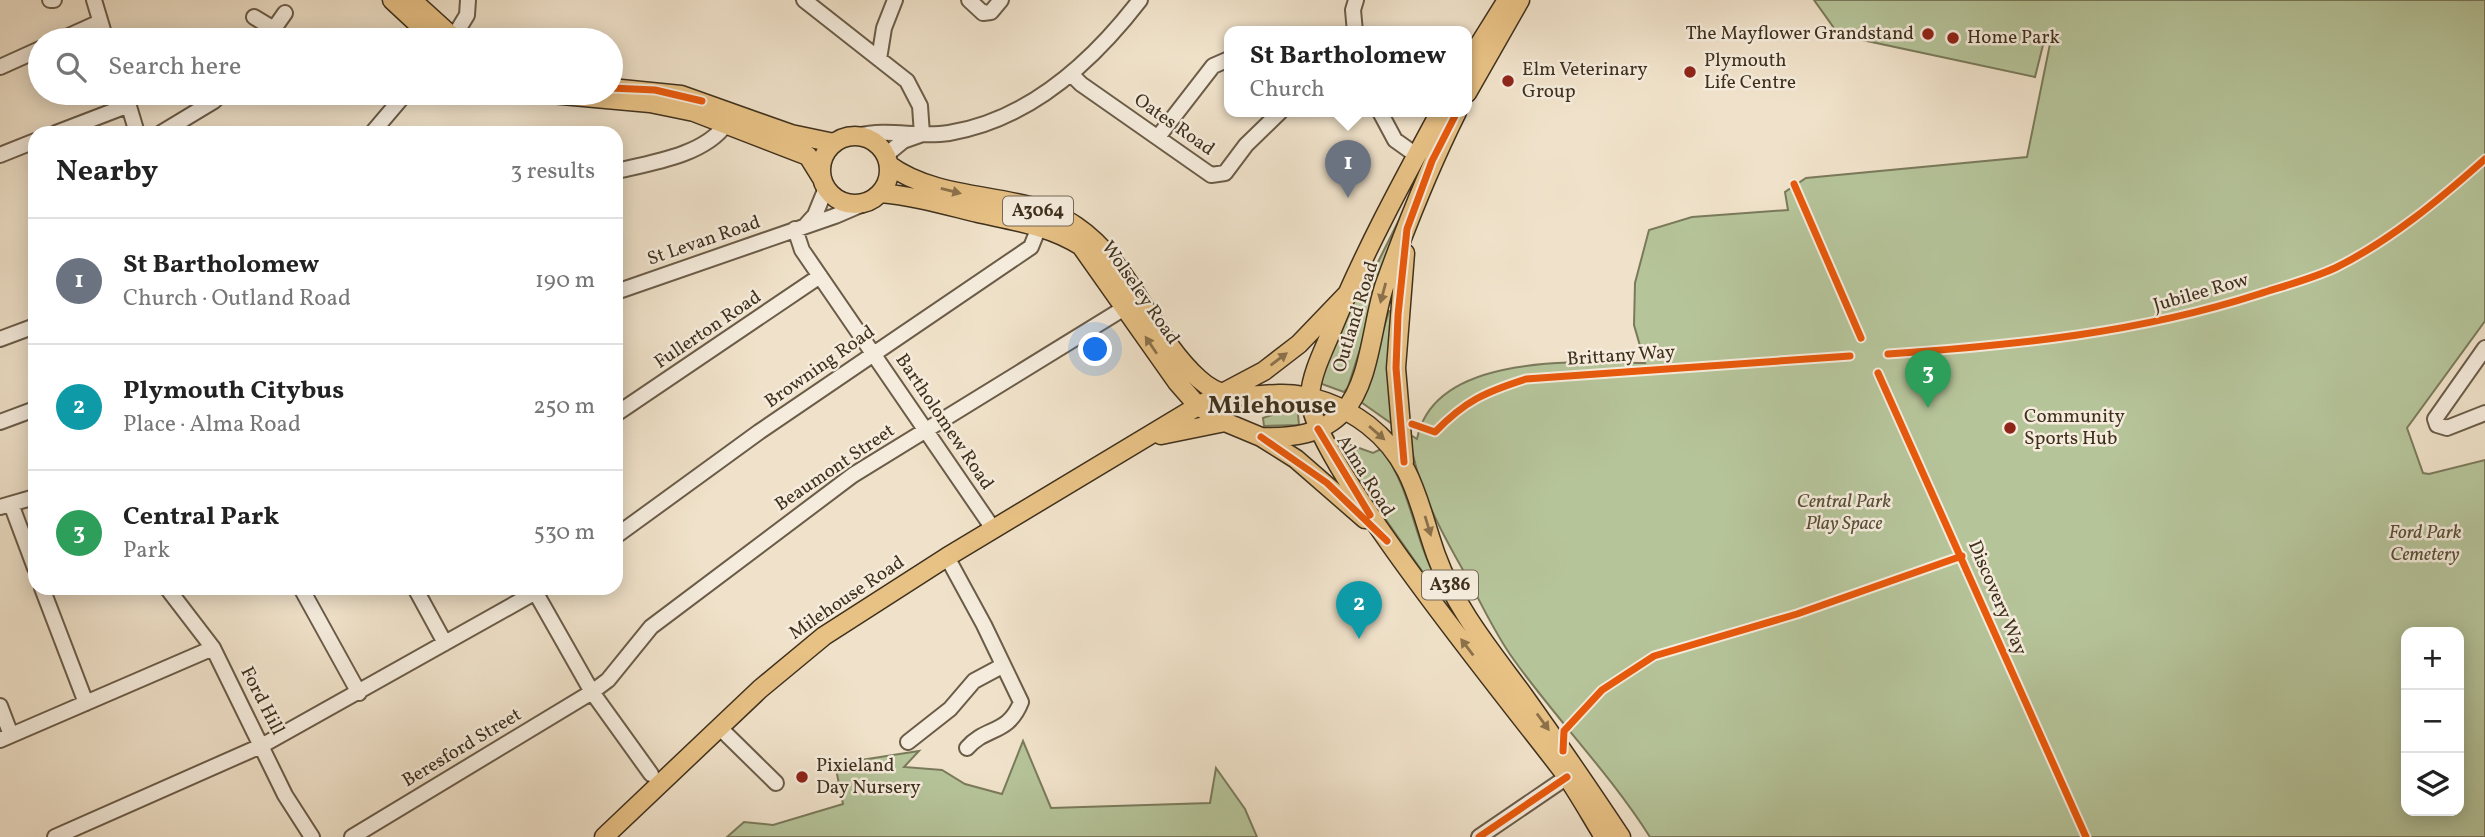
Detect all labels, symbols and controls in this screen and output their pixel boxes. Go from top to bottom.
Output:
place label: The Mayflower Grandstand [1686,21,1914,47]
place label: Home Park [1967,25,2060,51]
popup [1224,26,1472,117]
marker: The Mayflower Grandstand [1920,26,1936,42]
search box [28,28,623,105]
marker: Home Park [1945,30,1961,46]
text: St Bartholomew [1250,38,1446,74]
icon: search [52,48,90,86]
place label: Plymouth Life Centre [1704,48,1796,96]
text: Search here [108,49,241,85]
place label: Elm Veterinary Group [1522,57,1648,105]
marker: Plymouth Life Centre [1682,64,1698,80]
marker: Elm Veterinary Group [1500,73,1516,89]
text: Church [1250,74,1325,106]
street label: Oates Road [1128,88,1220,162]
pin: 1 [1325,140,1371,198]
text: Nearby [56,151,158,193]
text: 3 results [510,156,595,188]
one-way arrow [940,186,962,197]
road number: A3064 [1003,196,1073,226]
street label: St Levan Road [644,210,764,272]
street label: Wolseley Road [1095,236,1185,350]
text: St Bartholomew [123,247,319,283]
street label: Outland Road [1327,258,1385,376]
text: 1 [74,265,84,297]
text: 190 m [535,265,595,297]
street label: Jubilee Row [2150,267,2252,319]
one-way arrow [1377,282,1388,304]
text: Church · Outland Road [123,283,351,315]
street label: Fullerton Road [649,285,767,375]
street label: Browning Road [760,319,880,415]
your location [1078,332,1112,366]
one-way arrow [1144,336,1158,354]
street label: Brittany Way [1566,339,1676,373]
street label: Bartholomew Road [889,349,999,495]
pin: 3 [1905,350,1951,408]
one-way arrow [1270,352,1288,367]
text: Plymouth Citybus [123,373,344,409]
district label: Milehouse [1208,388,1337,424]
text: 2 [73,391,85,423]
text: 250 m [533,391,595,423]
place label: Community Sports Hub [2024,404,2125,452]
text: Place · Alma Road [123,409,301,441]
street label: Beaumont Street [770,418,900,518]
marker: Community Sports Hub [2002,420,2018,436]
one-way arrow [1368,425,1386,441]
street label: Alma Road [1330,430,1400,522]
park label: Central Park Play Space [1797,489,1891,537]
text: Central Park [123,499,279,535]
one-way arrow [1423,516,1433,537]
text: 3 [73,517,85,549]
text: 530 m [534,517,595,549]
park label: Ford Park Cemetery [2388,520,2462,568]
text: Park [123,535,170,567]
street label: Discovery Way [1961,536,2033,660]
street label: Milehouse Road [784,550,910,646]
road number: A386 [1422,570,1478,600]
pin: 2 [1336,581,1382,639]
map controls [2401,627,2464,816]
button: + [2401,627,2464,690]
one-way arrow [1460,638,1474,656]
street label: Ford Hill [234,662,290,740]
button: − [2401,690,2464,753]
street label: Beresford Street [398,702,527,794]
one-way arrow [1536,713,1550,731]
place label: Pixieland Day Nursery [816,753,920,801]
button: layers [2401,753,2464,816]
marker: Pixieland Day Nursery [794,769,810,785]

